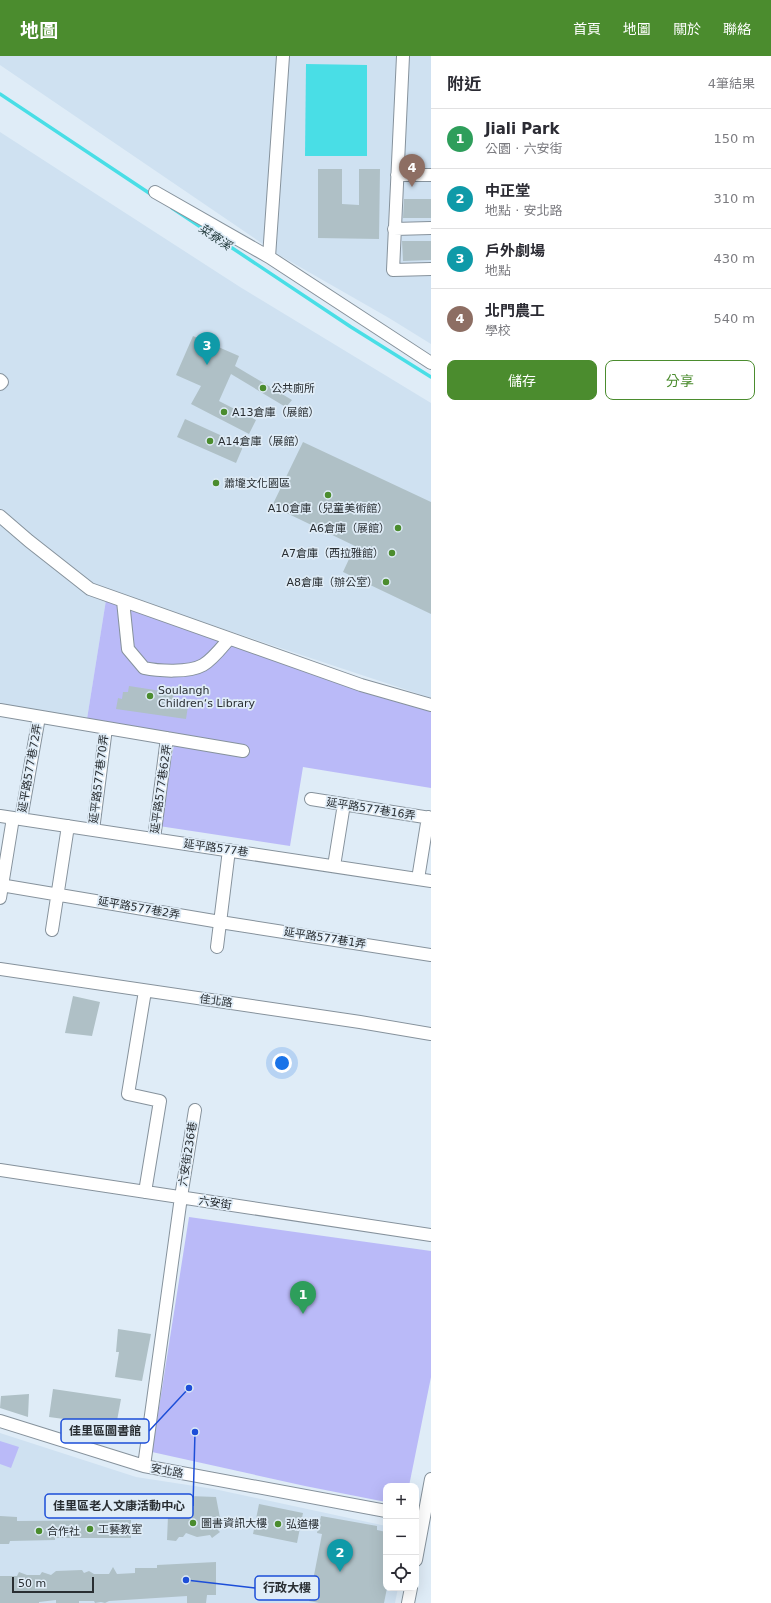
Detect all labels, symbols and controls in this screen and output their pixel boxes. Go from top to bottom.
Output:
text: 地圖 [20,19,58,41]
text: 首頁 [573,21,601,37]
text: 地圖 [623,21,651,37]
text: 關於 [673,21,701,37]
text: 聯絡 [723,21,751,37]
text: 附近 [447,74,481,94]
text: 4筆結果 [708,76,755,91]
text: Jiali Park [485,120,559,138]
text: 1 [455,131,465,146]
text: 150 m [713,131,755,146]
text: 公園 · 六安街 [485,141,562,156]
pin: 4 [399,154,425,187]
text: 中正堂 [485,182,530,200]
text: 2 [455,191,465,206]
text: 310 m [713,191,755,206]
text: 地點 · 安北路 [485,203,562,218]
water label: 菜寮溪 [196,221,235,254]
text: 戶外劇場 [485,242,545,260]
text: 3 [455,251,465,266]
text: 430 m [713,251,755,266]
text: 地點 [485,263,511,278]
text: 北門農工 [485,302,545,320]
text: 4 [455,311,465,326]
text: 540 m [713,311,755,326]
text: 學校 [485,323,511,338]
pin: 3 [194,332,220,365]
button: 儲存 [447,360,597,400]
button: 分享 [605,360,755,400]
place label: 公共廁所 [271,382,315,395]
marker: 公共廁所 [258,383,268,393]
place label: A13倉庫（展館） [232,406,320,419]
marker: A13倉庫（展館） [219,407,229,417]
place label: A14倉庫（展館） [218,435,306,448]
marker: A14倉庫（展館） [205,436,215,446]
place label: 蕭壠文化園區 [224,477,290,490]
marker: 蕭壠文化園區 [211,478,221,488]
marker: A10倉庫（兒童美術館） [323,490,333,500]
place label: A10倉庫（兒童美術館） [268,502,388,515]
place label: A6倉庫（展館） [309,522,390,535]
marker: A6倉庫（展館） [393,523,403,533]
place label: A7倉庫（西拉雅館） [281,547,384,560]
marker: A7倉庫（西拉雅館） [387,548,397,558]
place label: A8倉庫（辦公室） [286,576,378,589]
marker: A8倉庫（辦公室） [381,577,391,587]
place label: Soulangh Children‘s Library [158,684,255,710]
marker: Soulangh Children‘s Library [145,691,155,701]
street label: 延平路577巷72弄 [16,723,44,813]
street label: 延平路577巷70弄 [87,734,111,824]
street label: 延平路577巷62弄 [148,744,174,834]
street label: 延平路577巷16弄 [326,796,416,822]
street label: 延平路577巷 [183,837,249,859]
street label: 延平路577巷2弄 [97,894,181,922]
street label: 延平路577巷1弄 [283,925,367,951]
street label: 佳北路 [199,992,233,1010]
your location [272,1053,292,1073]
street label: 六安街236巷 [176,1121,200,1187]
street label: 六安街 [198,1194,232,1212]
pin: 1 [290,1281,316,1314]
callout: 佳里區圖書館 [61,1419,149,1443]
text: 佳里區圖書館 [69,1424,141,1438]
street label: 安北路 [150,1462,184,1480]
map controls [383,1483,419,1591]
button: + [383,1483,419,1519]
callout: 佳里區老人文康活動中心 [45,1494,193,1518]
text: 佳里區老人文康活動中心 [53,1499,185,1513]
place label: 圖書資訊大樓 [201,1517,267,1530]
marker: 圖書資訊大樓 [188,1518,198,1528]
place label: 弘道樓 [286,1518,319,1531]
marker: 弘道樓 [273,1519,283,1529]
button: − [383,1519,419,1555]
place label: 工藝教室 [98,1523,142,1536]
marker: 工藝教室 [85,1524,95,1534]
place label: 合作社 [47,1525,80,1538]
marker: 合作社 [34,1526,44,1536]
pin: 2 [327,1539,353,1572]
button: locate [383,1555,419,1591]
scale bar [12,1575,94,1594]
callout: 行政大樓 [255,1576,319,1600]
text: 50 m [18,1577,46,1590]
text: 行政大樓 [263,1581,311,1595]

